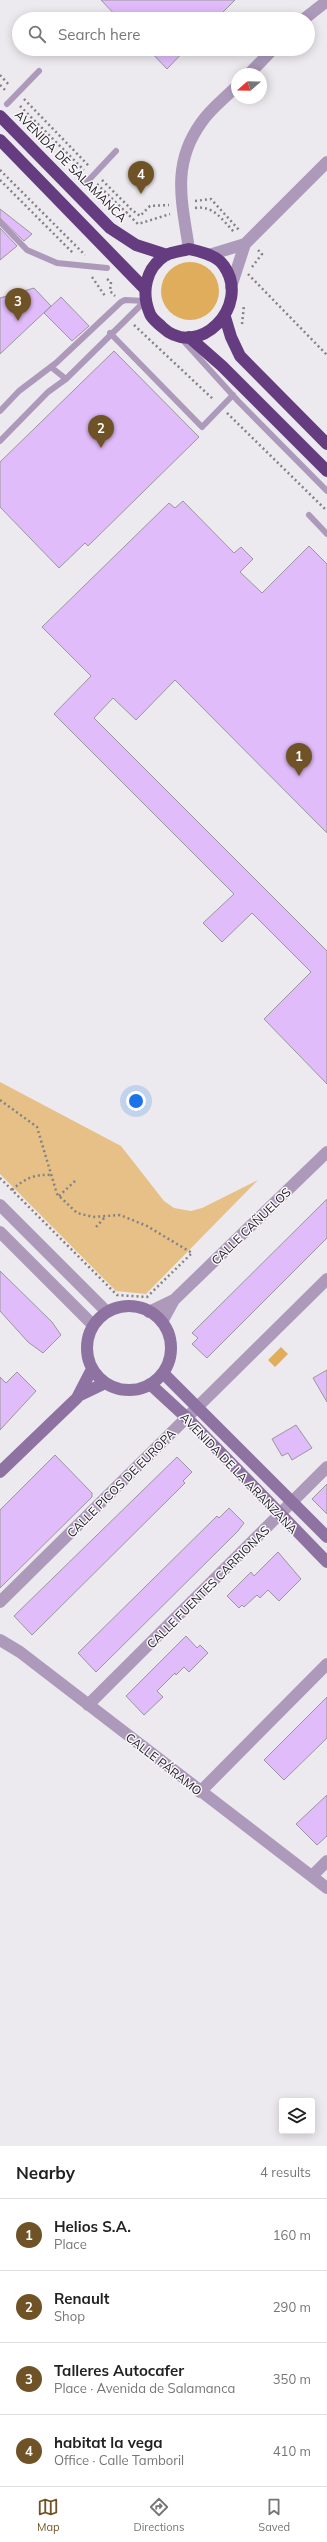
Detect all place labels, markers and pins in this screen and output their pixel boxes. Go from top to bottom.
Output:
pin: 4 [128,161,154,194]
pin: 3 [5,288,31,321]
pin: 2 [88,415,114,448]
pin: 1 [286,743,312,776]

